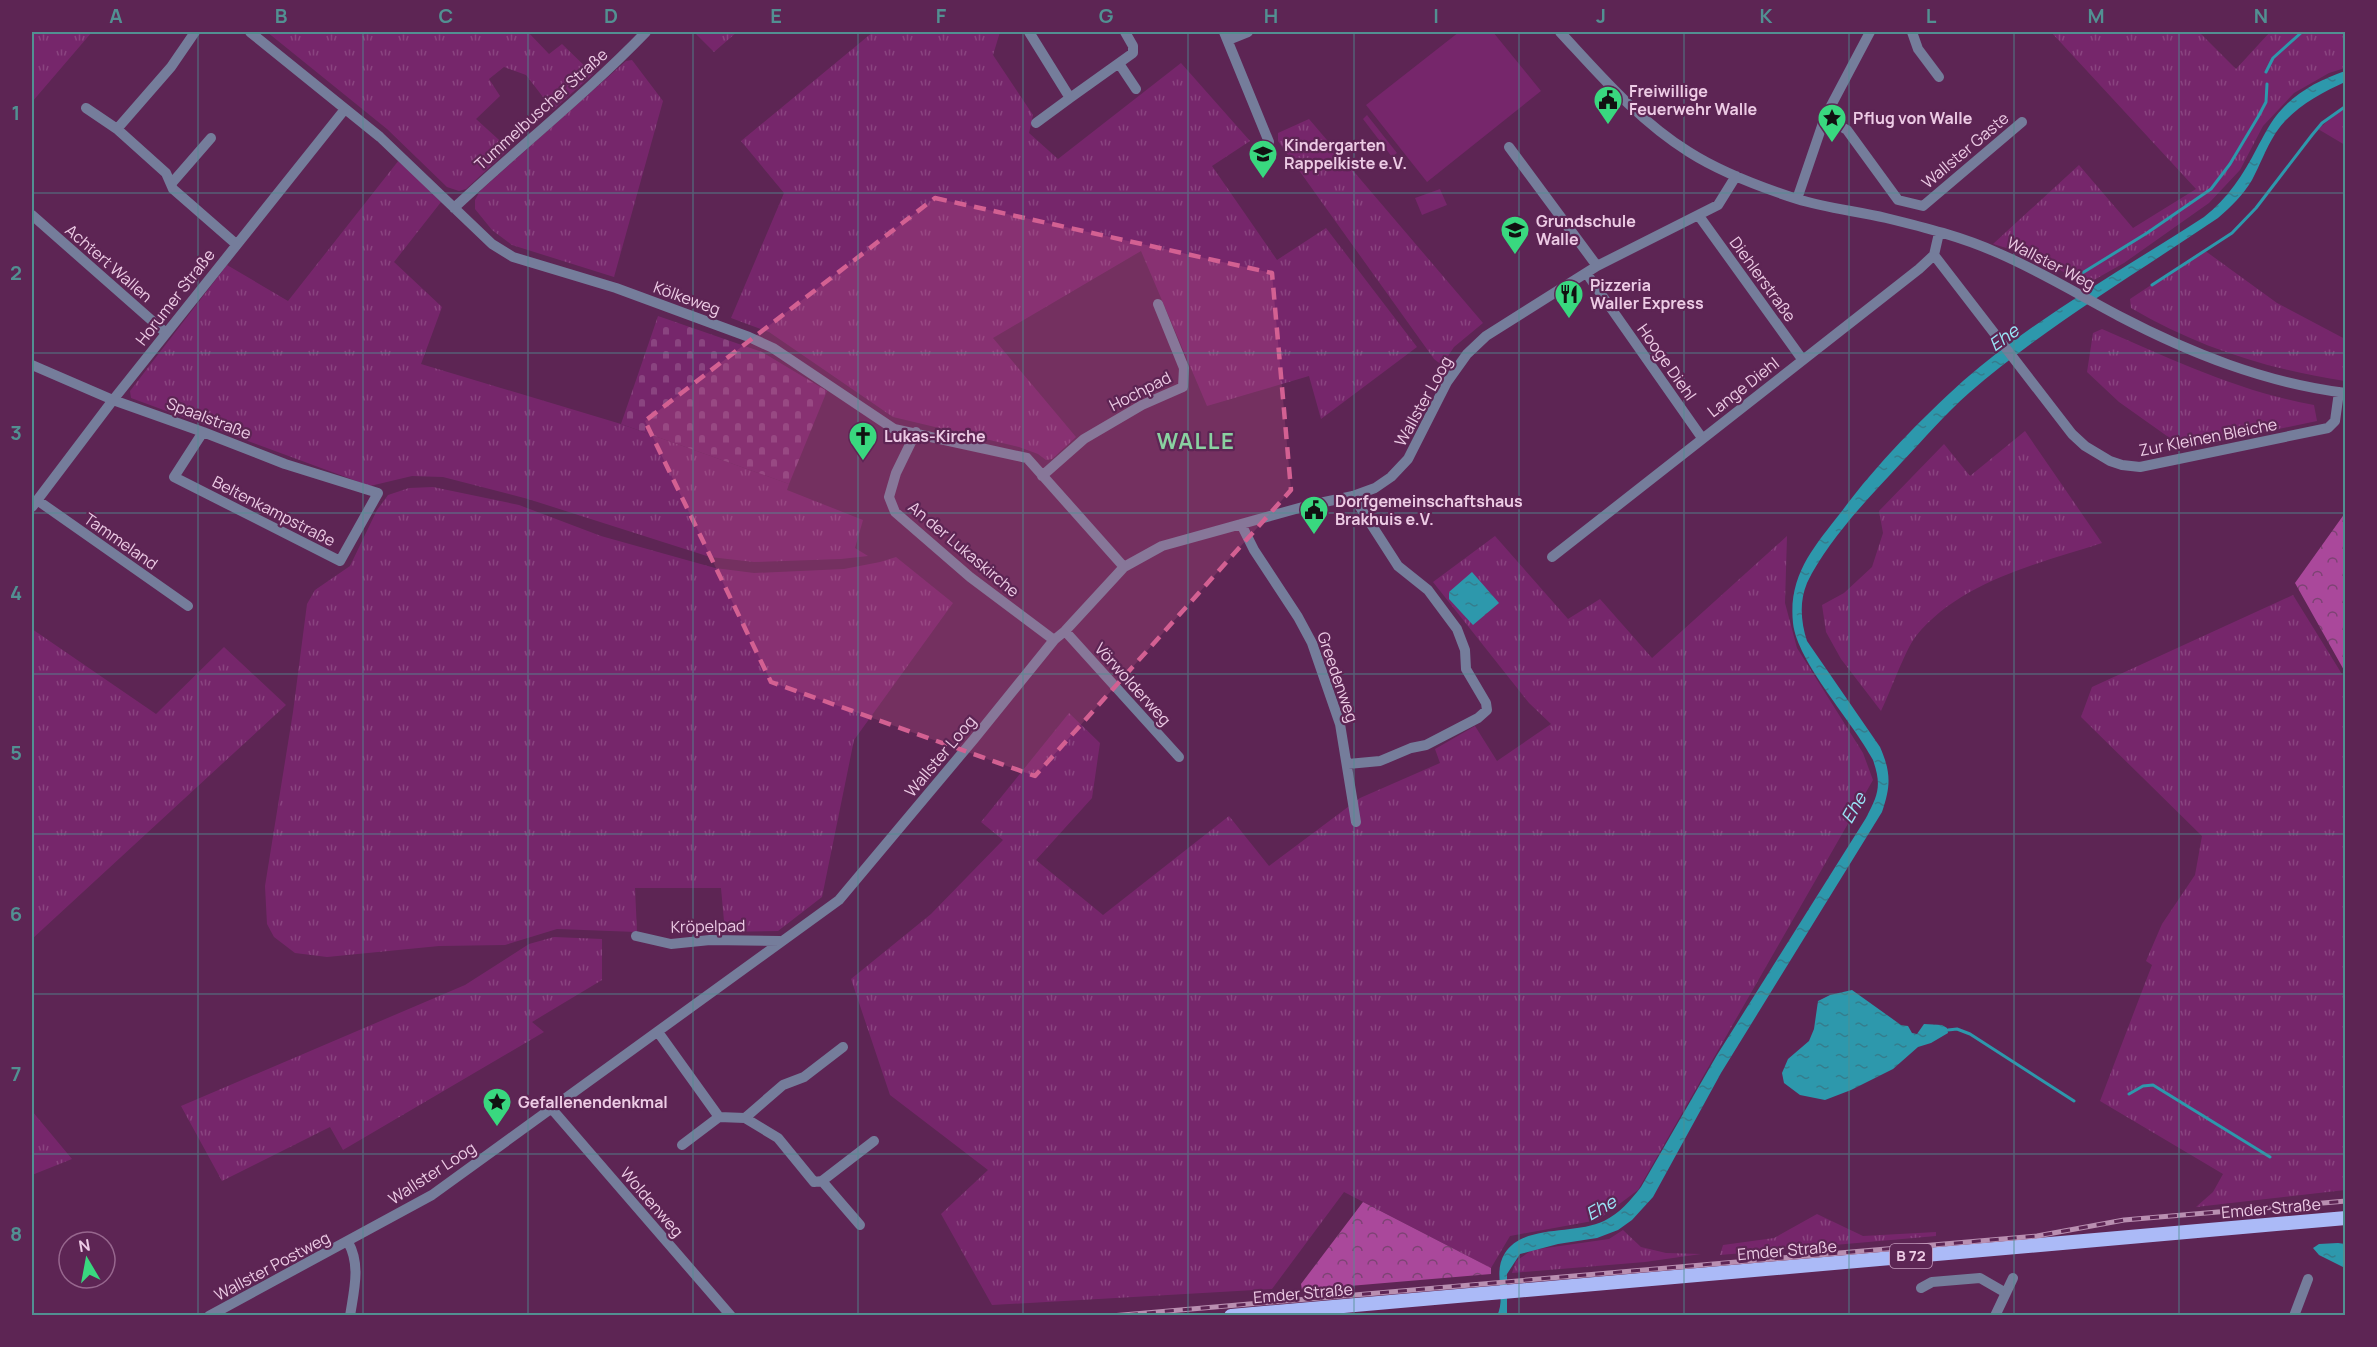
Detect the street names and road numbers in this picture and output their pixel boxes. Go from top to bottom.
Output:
street label: Tummelbuscher Straße [470,43,612,175]
street label: Wallster Gaste [1917,107,2013,193]
street label: Achtert Wallen [61,219,157,307]
street label: Wallster Weg [2003,231,2099,295]
street label: Diehlerstraße [1725,232,1801,326]
street label: Horumer Straße [130,244,220,350]
street label: Kölkeweg [651,276,723,320]
street label: Hooge Diehl [1632,319,1702,405]
street label: Wallster Loog [1389,352,1457,450]
street label: Lange Diehl [1702,352,1784,422]
street label: Hochpad [1105,366,1175,416]
street label: Spaalstraße [164,392,254,444]
street label: Zur Kleinen Bleiche [2137,413,2279,461]
street label: Beltenkampstraße [209,470,339,552]
street label: An der Lukaskirche [904,496,1024,602]
street label: Tammeland [80,508,162,574]
street label: Greedenweg [1312,629,1364,725]
street label: Vörwolderweg [1090,638,1176,730]
street label: Wallster Loog [899,711,981,801]
street label: Kröpelpad [670,914,746,938]
street label: Wallster Loog [384,1137,480,1209]
street label: Woldenweg [615,1162,689,1242]
street label: Emder Straße [2220,1193,2322,1223]
street label: Wallster Postweg [210,1226,334,1306]
street label: Emder Straße [1736,1235,1838,1265]
road number: B 72 [1890,1244,1932,1268]
street label: Emder Straße [1252,1278,1354,1308]

